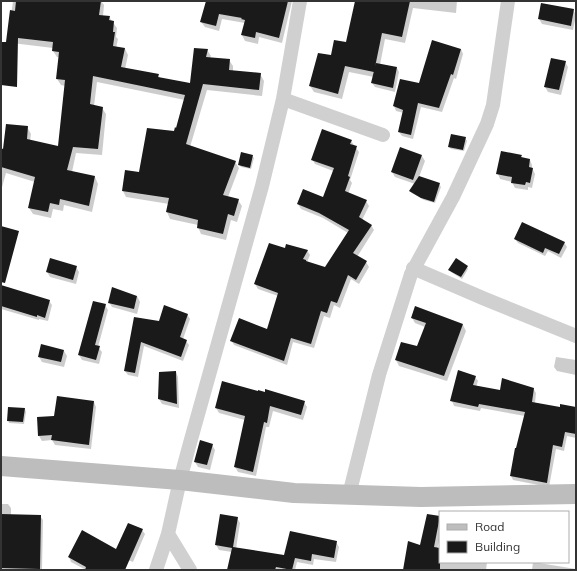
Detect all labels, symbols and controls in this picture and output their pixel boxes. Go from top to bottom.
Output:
legend [439,511,569,563]
text: Road [475,519,504,534]
text: Building [475,539,520,554]

